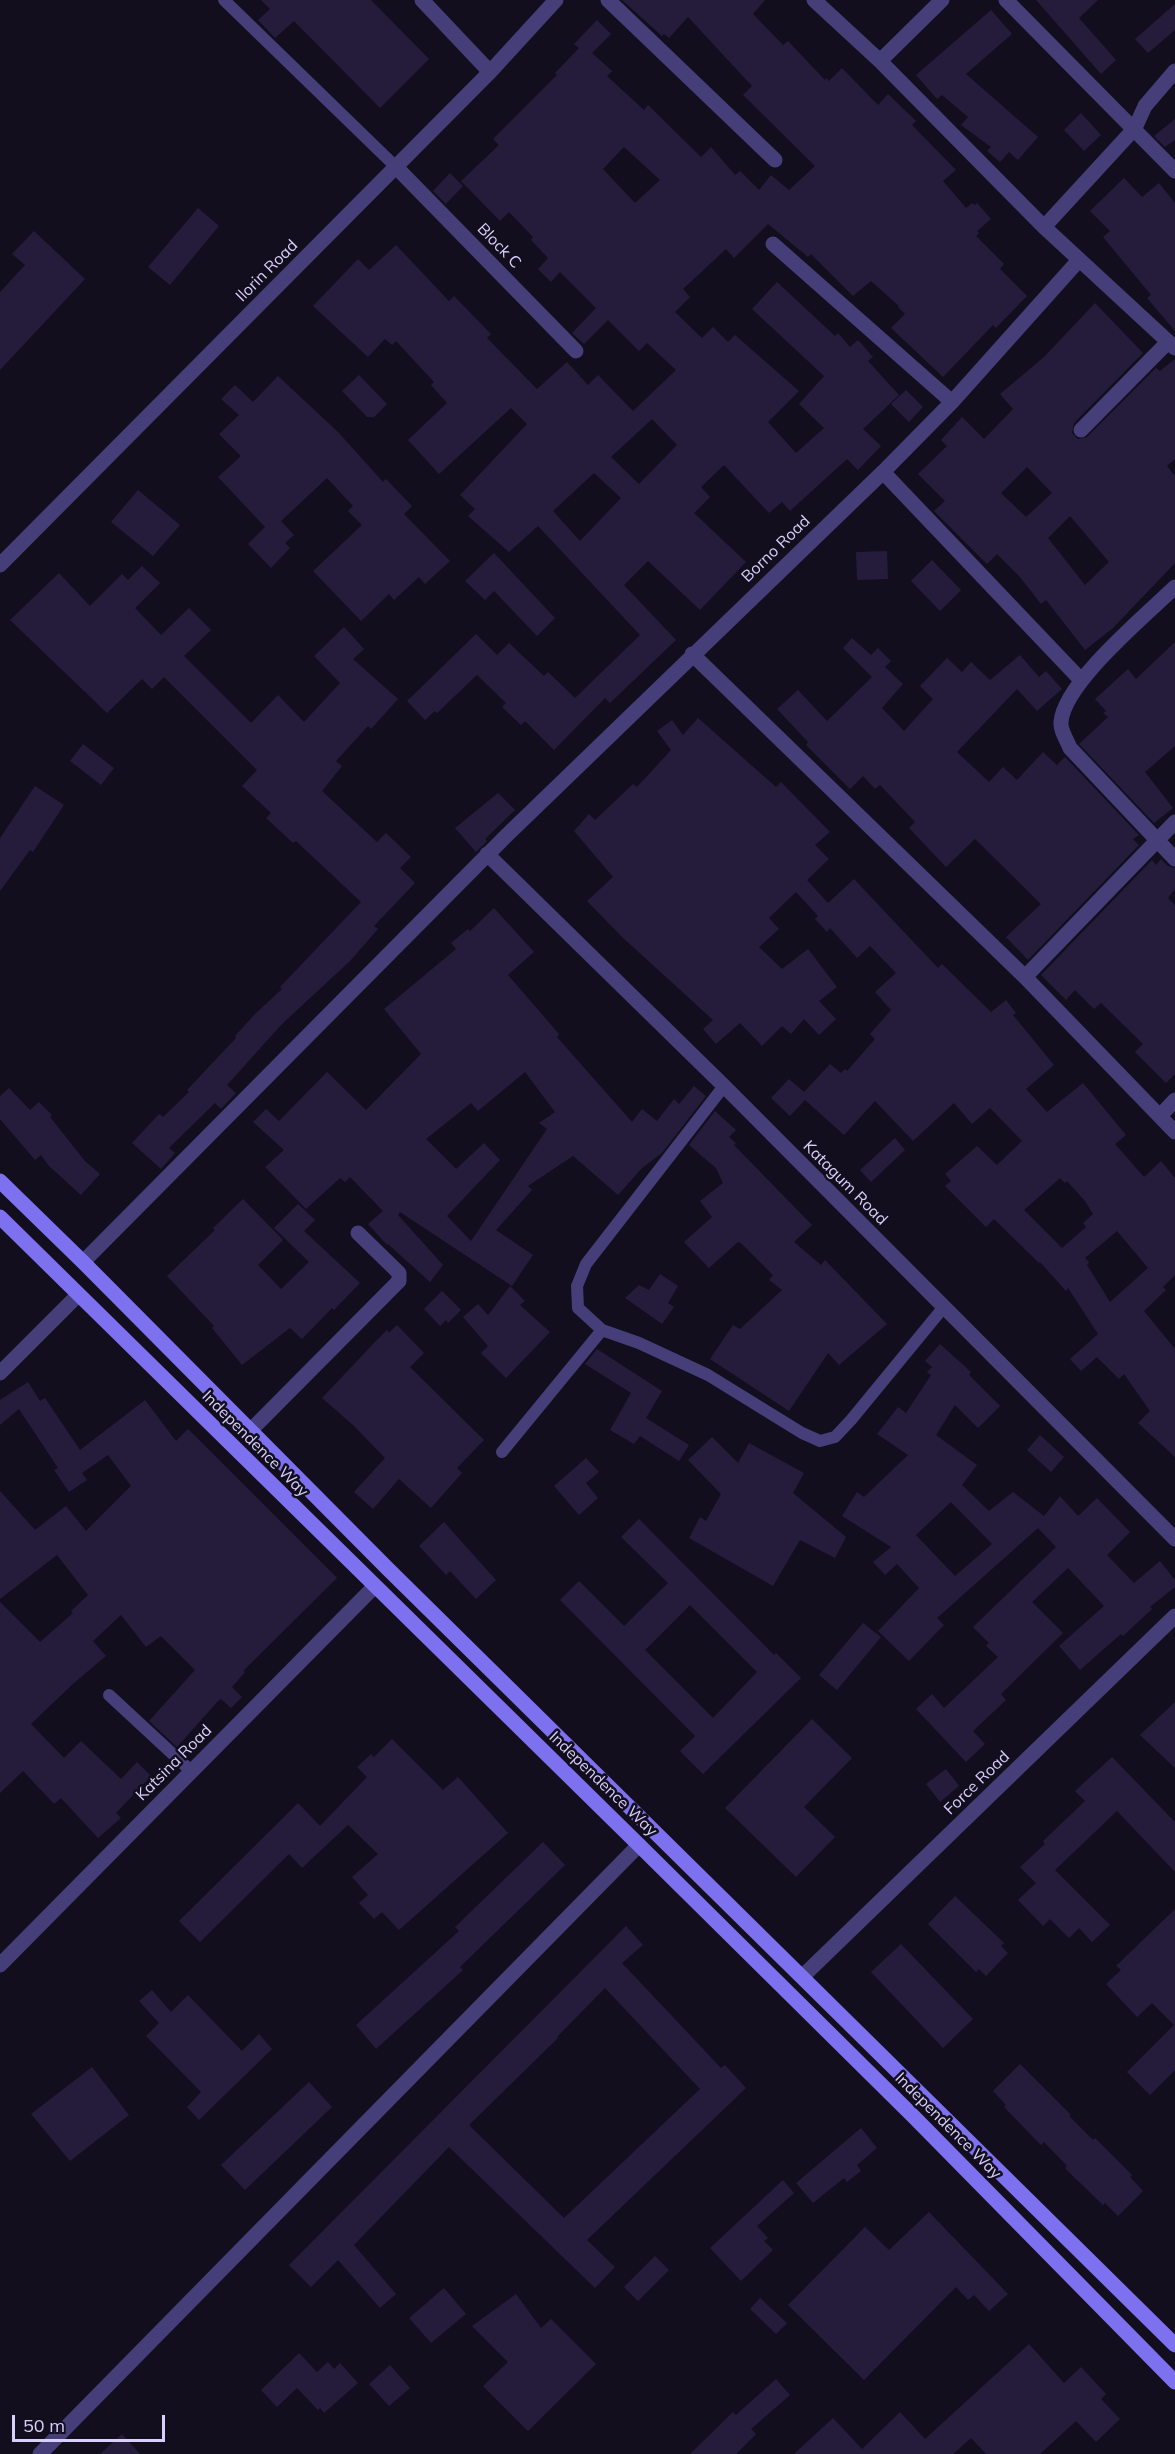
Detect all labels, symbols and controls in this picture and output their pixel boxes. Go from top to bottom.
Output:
street label: Block C [473,220,525,272]
street label: Ilorin Road [232,236,302,306]
street label: Borno Road [738,512,814,586]
street label: Katagum Road [799,1137,891,1229]
street label: Independence Way [198,1387,312,1501]
street label: Katsina Road [132,1721,216,1805]
street label: Independence Way [545,1728,661,1840]
street label: Force Road [940,1747,1014,1819]
street label: Independence Way [891,2069,1005,2183]
scale bar [15,2403,168,2441]
text: 50 m [23,2414,65,2437]

